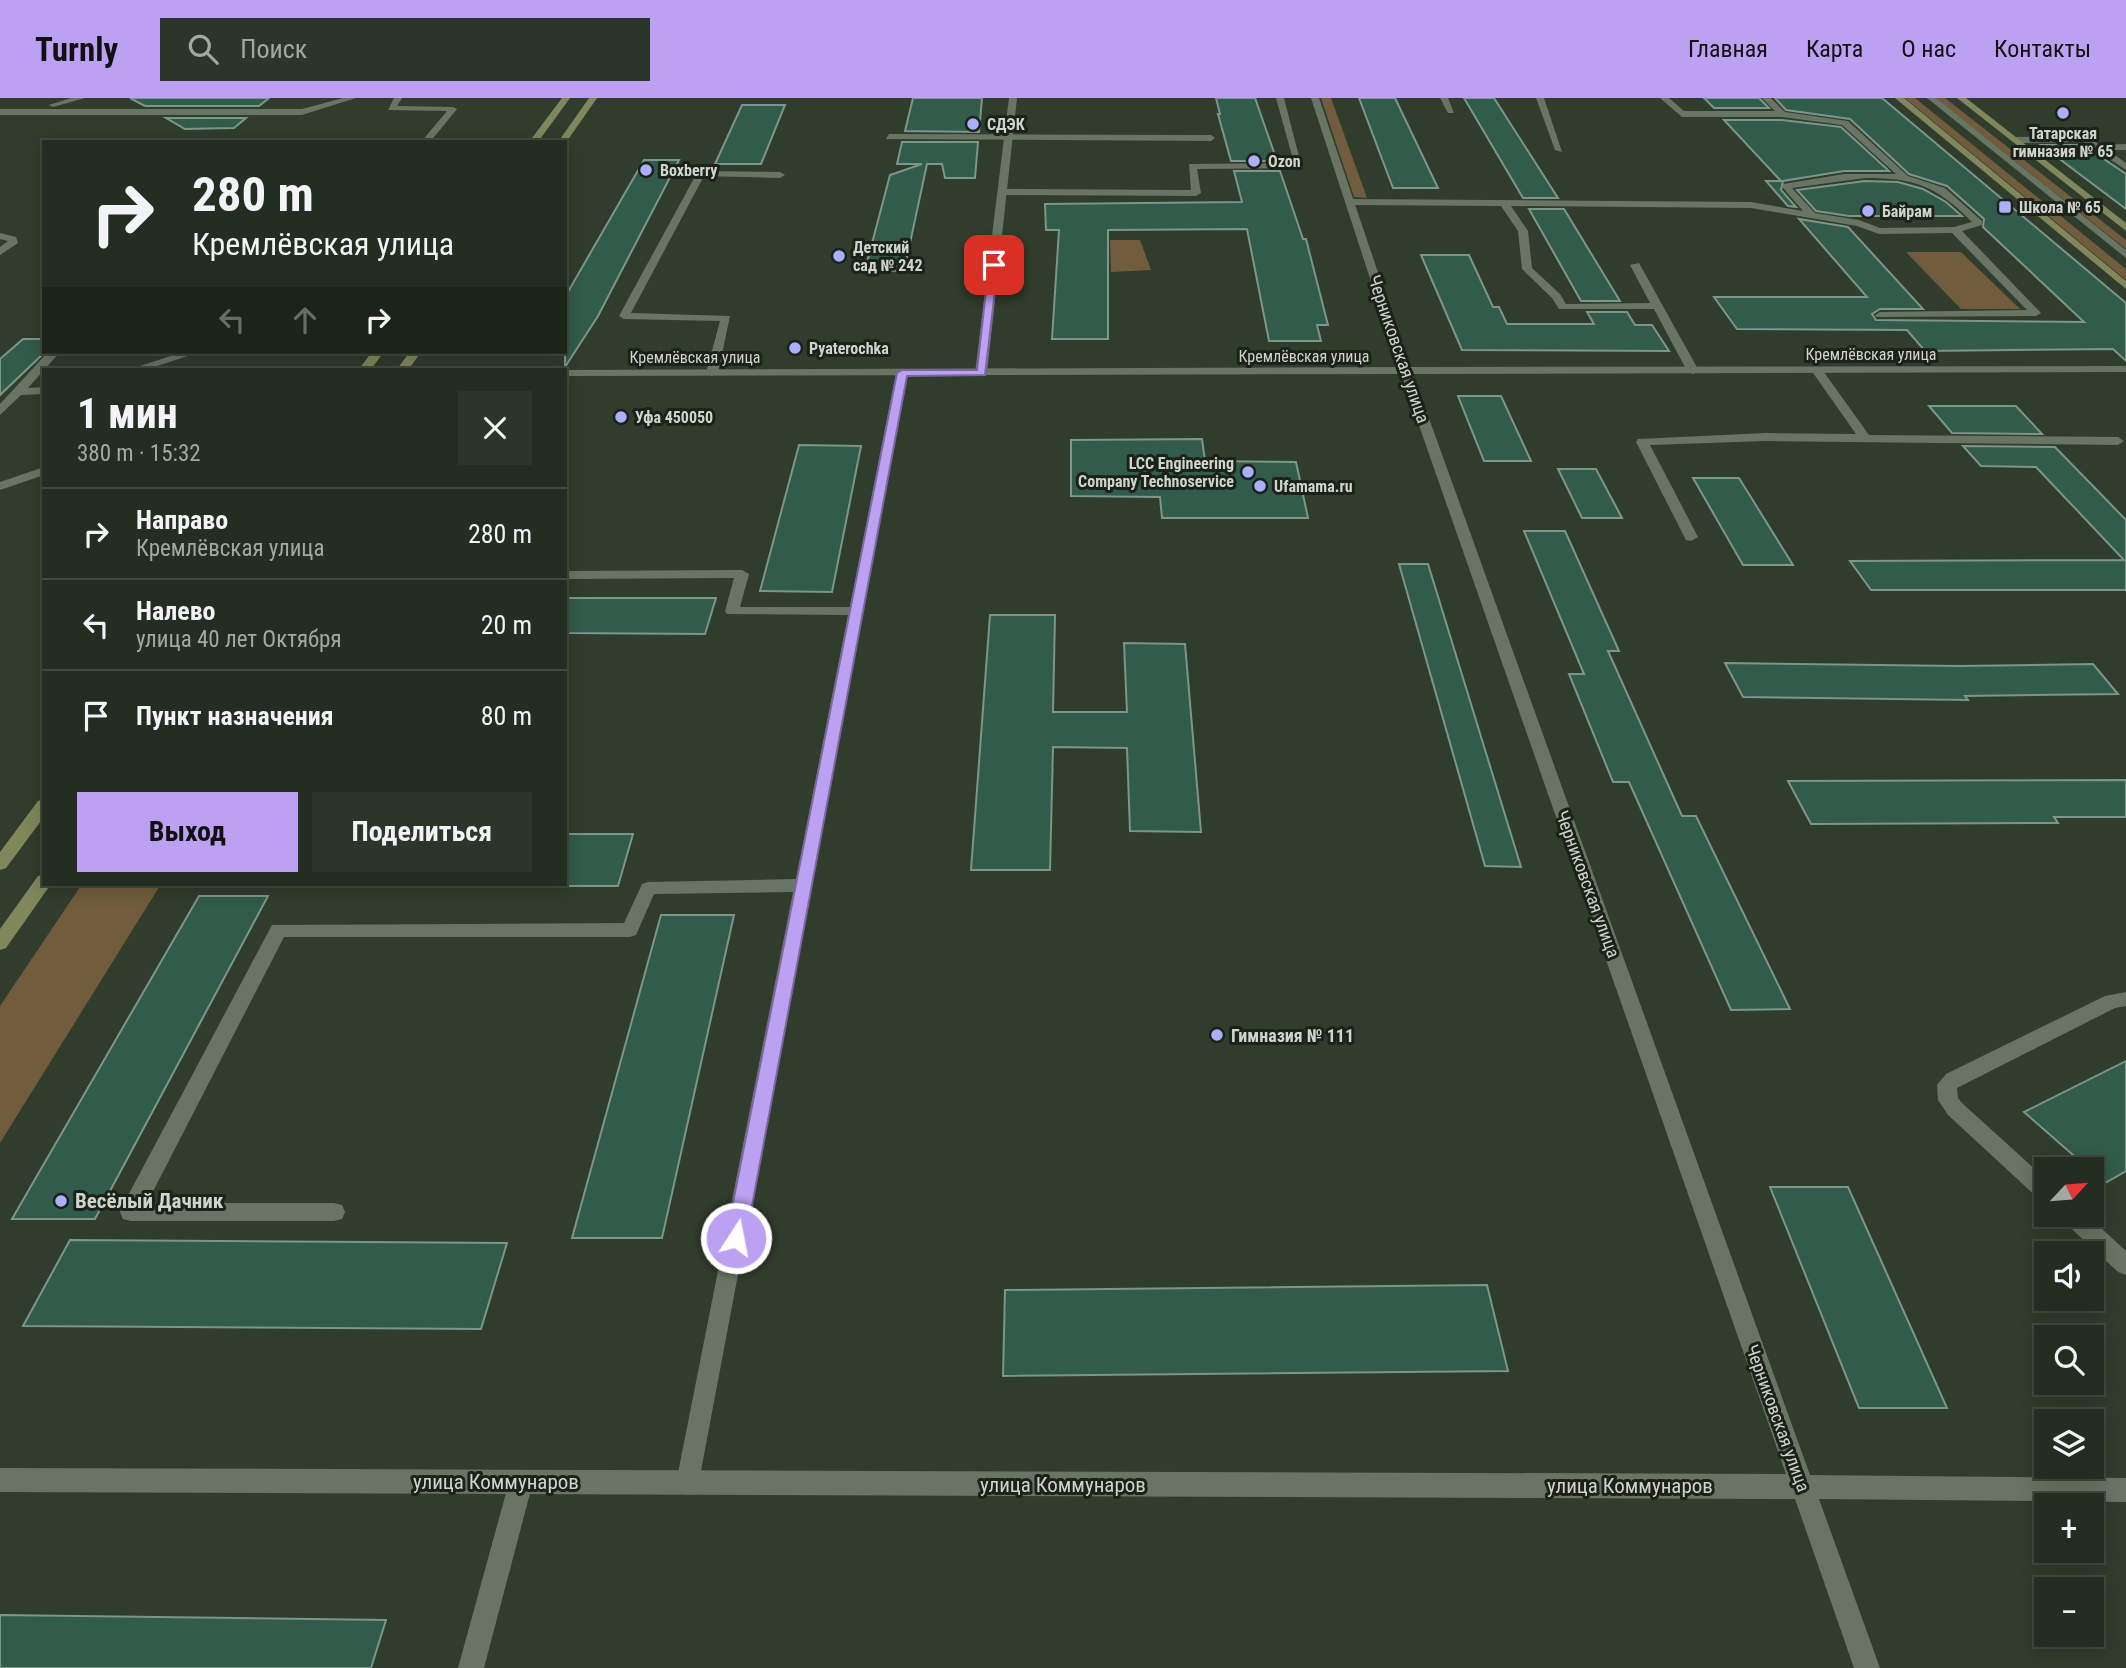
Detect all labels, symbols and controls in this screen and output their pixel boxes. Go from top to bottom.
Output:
search box [160,18,650,81]
text: Turnly [35,30,118,69]
icon: search [184,30,222,68]
text: Поиск [240,34,307,64]
text: Главная [1688,35,1768,63]
text: Карта [1806,35,1863,63]
text: О нас [1901,35,1956,63]
text: Контакты [1994,35,2091,63]
marker: Татарская гимназия № 65 [2055,105,2071,121]
place label: СДЭК [987,115,1026,134]
marker: СДЭК [965,116,981,132]
place label: Татарская гимназия № 65 [2013,124,2113,161]
place label: Ozon [1268,152,1301,171]
marker: Ozon [1246,153,1262,169]
place label: Boxberry [660,161,717,180]
marker: Boxberry [638,162,654,178]
text: 280 m [192,166,314,223]
icon: right [77,168,168,259]
place label: Школа № 65 [2019,198,2101,217]
marker: Школа № 65 [1997,199,2013,215]
place label: Байрам [1882,202,1932,221]
marker: Байрам [1860,203,1876,219]
text: Кремлёвская улица [192,225,454,263]
pin [964,235,1024,295]
place label: Детский сад № 242 [853,238,923,275]
icon: arrive [975,246,1013,284]
marker: Детский сад № 242 [831,248,847,264]
street label: Черниковская улица [1364,272,1434,426]
icon: left [213,301,251,339]
icon: ahead [286,301,324,339]
icon: right [359,301,397,339]
place label: Pyaterochka [809,339,889,358]
marker: Pyaterochka [787,340,803,356]
street label: Кремлёвская улица [1805,345,1937,364]
street label: Кремлёвская улица [1238,347,1370,366]
street label: Кремлёвская улица [629,348,761,367]
text: 1 мин [77,389,178,438]
button: close [458,391,532,465]
place label: Уфа 450050 [635,408,713,427]
marker: Уфа 450050 [613,409,629,425]
text: 380 m · 15:32 [77,440,201,467]
place label: LCC Engineering Company Technoservice [1078,454,1234,491]
marker: LCC Engineering Company Technoservice [1240,464,1256,480]
place label: Ufamama.ru [1274,477,1353,496]
marker: Ufamama.ru [1252,478,1268,494]
text: Направо [136,505,228,535]
icon: right [77,515,115,553]
text: 280 m [468,519,532,549]
text: Кремлёвская улица [136,535,324,562]
text: Налево [136,596,216,626]
icon: left [77,606,115,644]
text: 20 m [481,610,532,640]
text: улица 40 лет Октября [136,626,342,653]
icon: arrive [77,697,115,735]
text: Пункт назначения [136,701,334,731]
text: 80 m [481,701,532,731]
button: Выход [77,792,298,872]
button: Поделиться [312,792,532,872]
street label: Черниковская улица [1552,808,1624,960]
place label: Гимназия № 111 [1231,1025,1354,1046]
marker: Гимназия № 111 [1209,1027,1225,1043]
north arrow [2034,1157,2104,1227]
map controls [2034,1157,2104,1647]
place label: Весёлый Дачник [75,1189,224,1213]
marker: Весёлый Дачник [53,1193,69,1209]
position arrow [699,1201,773,1275]
button: sound [2034,1241,2104,1311]
button: search [2034,1325,2104,1395]
street label: Черниковская улица [1742,1342,1814,1494]
button: layers [2034,1409,2104,1479]
street label: улица Коммунаров [413,1470,579,1494]
street label: улица Коммунаров [980,1473,1146,1497]
street label: улица Коммунаров [1547,1474,1713,1498]
button: + [2034,1493,2104,1563]
button: − [2034,1577,2104,1647]

